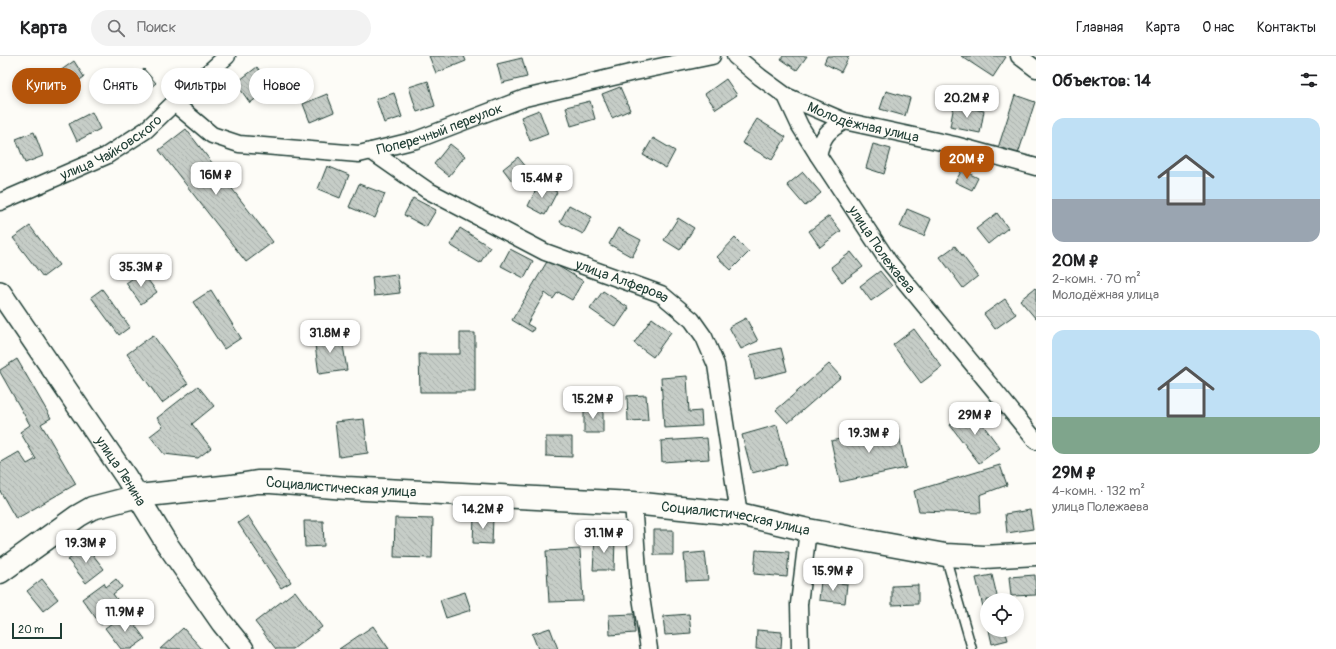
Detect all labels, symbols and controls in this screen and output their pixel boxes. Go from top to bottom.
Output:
search box [91,10,371,46]
text: Карта [20,16,67,40]
icon: search [105,17,127,39]
text: Поиск [137,18,176,37]
text: Главная [1076,19,1123,36]
text: Карта [1145,19,1180,36]
text: О нас [1202,19,1235,36]
text: Контакты [1257,19,1316,36]
chip: Купить [12,68,81,104]
chip: Снять [89,68,153,104]
chip: Фильтры [161,68,241,104]
chip: Новое [249,68,314,104]
icon: filters [1298,69,1320,91]
text: Объектов: 14 [1052,70,1151,91]
pin: 20.2M ₽ [930,85,1004,119]
text: 20.2M ₽ [944,90,990,106]
street label: Молодёжная улица [805,98,921,145]
street label: Поперечный переулок [375,99,505,158]
street label: улица Чайковского [56,111,166,184]
icon: home [1150,144,1222,216]
pin: 20M ₽ [939,146,995,180]
text: 20M ₽ [949,151,985,167]
pin: 16M ₽ [188,162,244,196]
pin: 15.4M ₽ [505,165,579,199]
text: 16M ₽ [200,167,232,183]
text: 15.4M ₽ [521,170,563,186]
street label: улица Полежаева [844,201,919,296]
text: 20M ₽ [1052,250,1099,271]
pin: 35.3M ₽ [104,254,178,288]
street label: улица Алферова [572,255,673,306]
text: 35.3M ₽ [119,259,163,275]
text: 2-комн. · 70 m² [1052,271,1141,287]
text: Молодёжная улица [1052,287,1159,303]
pin: 31.8M ₽ [293,320,367,354]
text: 31.8M ₽ [309,325,351,341]
icon: home [1150,356,1222,428]
pin: 15.2M ₽ [556,386,630,420]
text: 15.2M ₽ [572,391,614,407]
pin: 29M ₽ [947,402,1003,436]
text: 29M ₽ [958,407,992,423]
pin: 19.3M ₽ [832,420,906,454]
text: 19.3M ₽ [848,425,890,441]
street label: улица Ленина [91,432,150,509]
text: 29M ₽ [1052,462,1096,483]
street label: Социалистическая улица [266,474,417,500]
text: 4-комн. · 132 m² [1052,483,1145,499]
pin: 14.2M ₽ [446,496,520,530]
street label: Социалистическая улица [660,497,812,539]
text: улица Полежаева [1052,499,1148,515]
text: 14.2M ₽ [462,501,504,517]
pin: 31.1M ₽ [567,520,641,554]
text: 31.1M ₽ [584,525,624,541]
pin: 19.3M ₽ [49,530,123,564]
text: 19.3M ₽ [65,535,107,551]
pin: 15.9M ₽ [796,558,870,592]
text: 15.9M ₽ [812,563,854,579]
map controls [980,593,1024,637]
button: locate [980,593,1024,637]
pin: 11.9M ₽ [88,599,162,633]
text: 11.9M ₽ [105,604,145,620]
scale bar [12,621,62,640]
text: 20 m [18,623,44,636]

